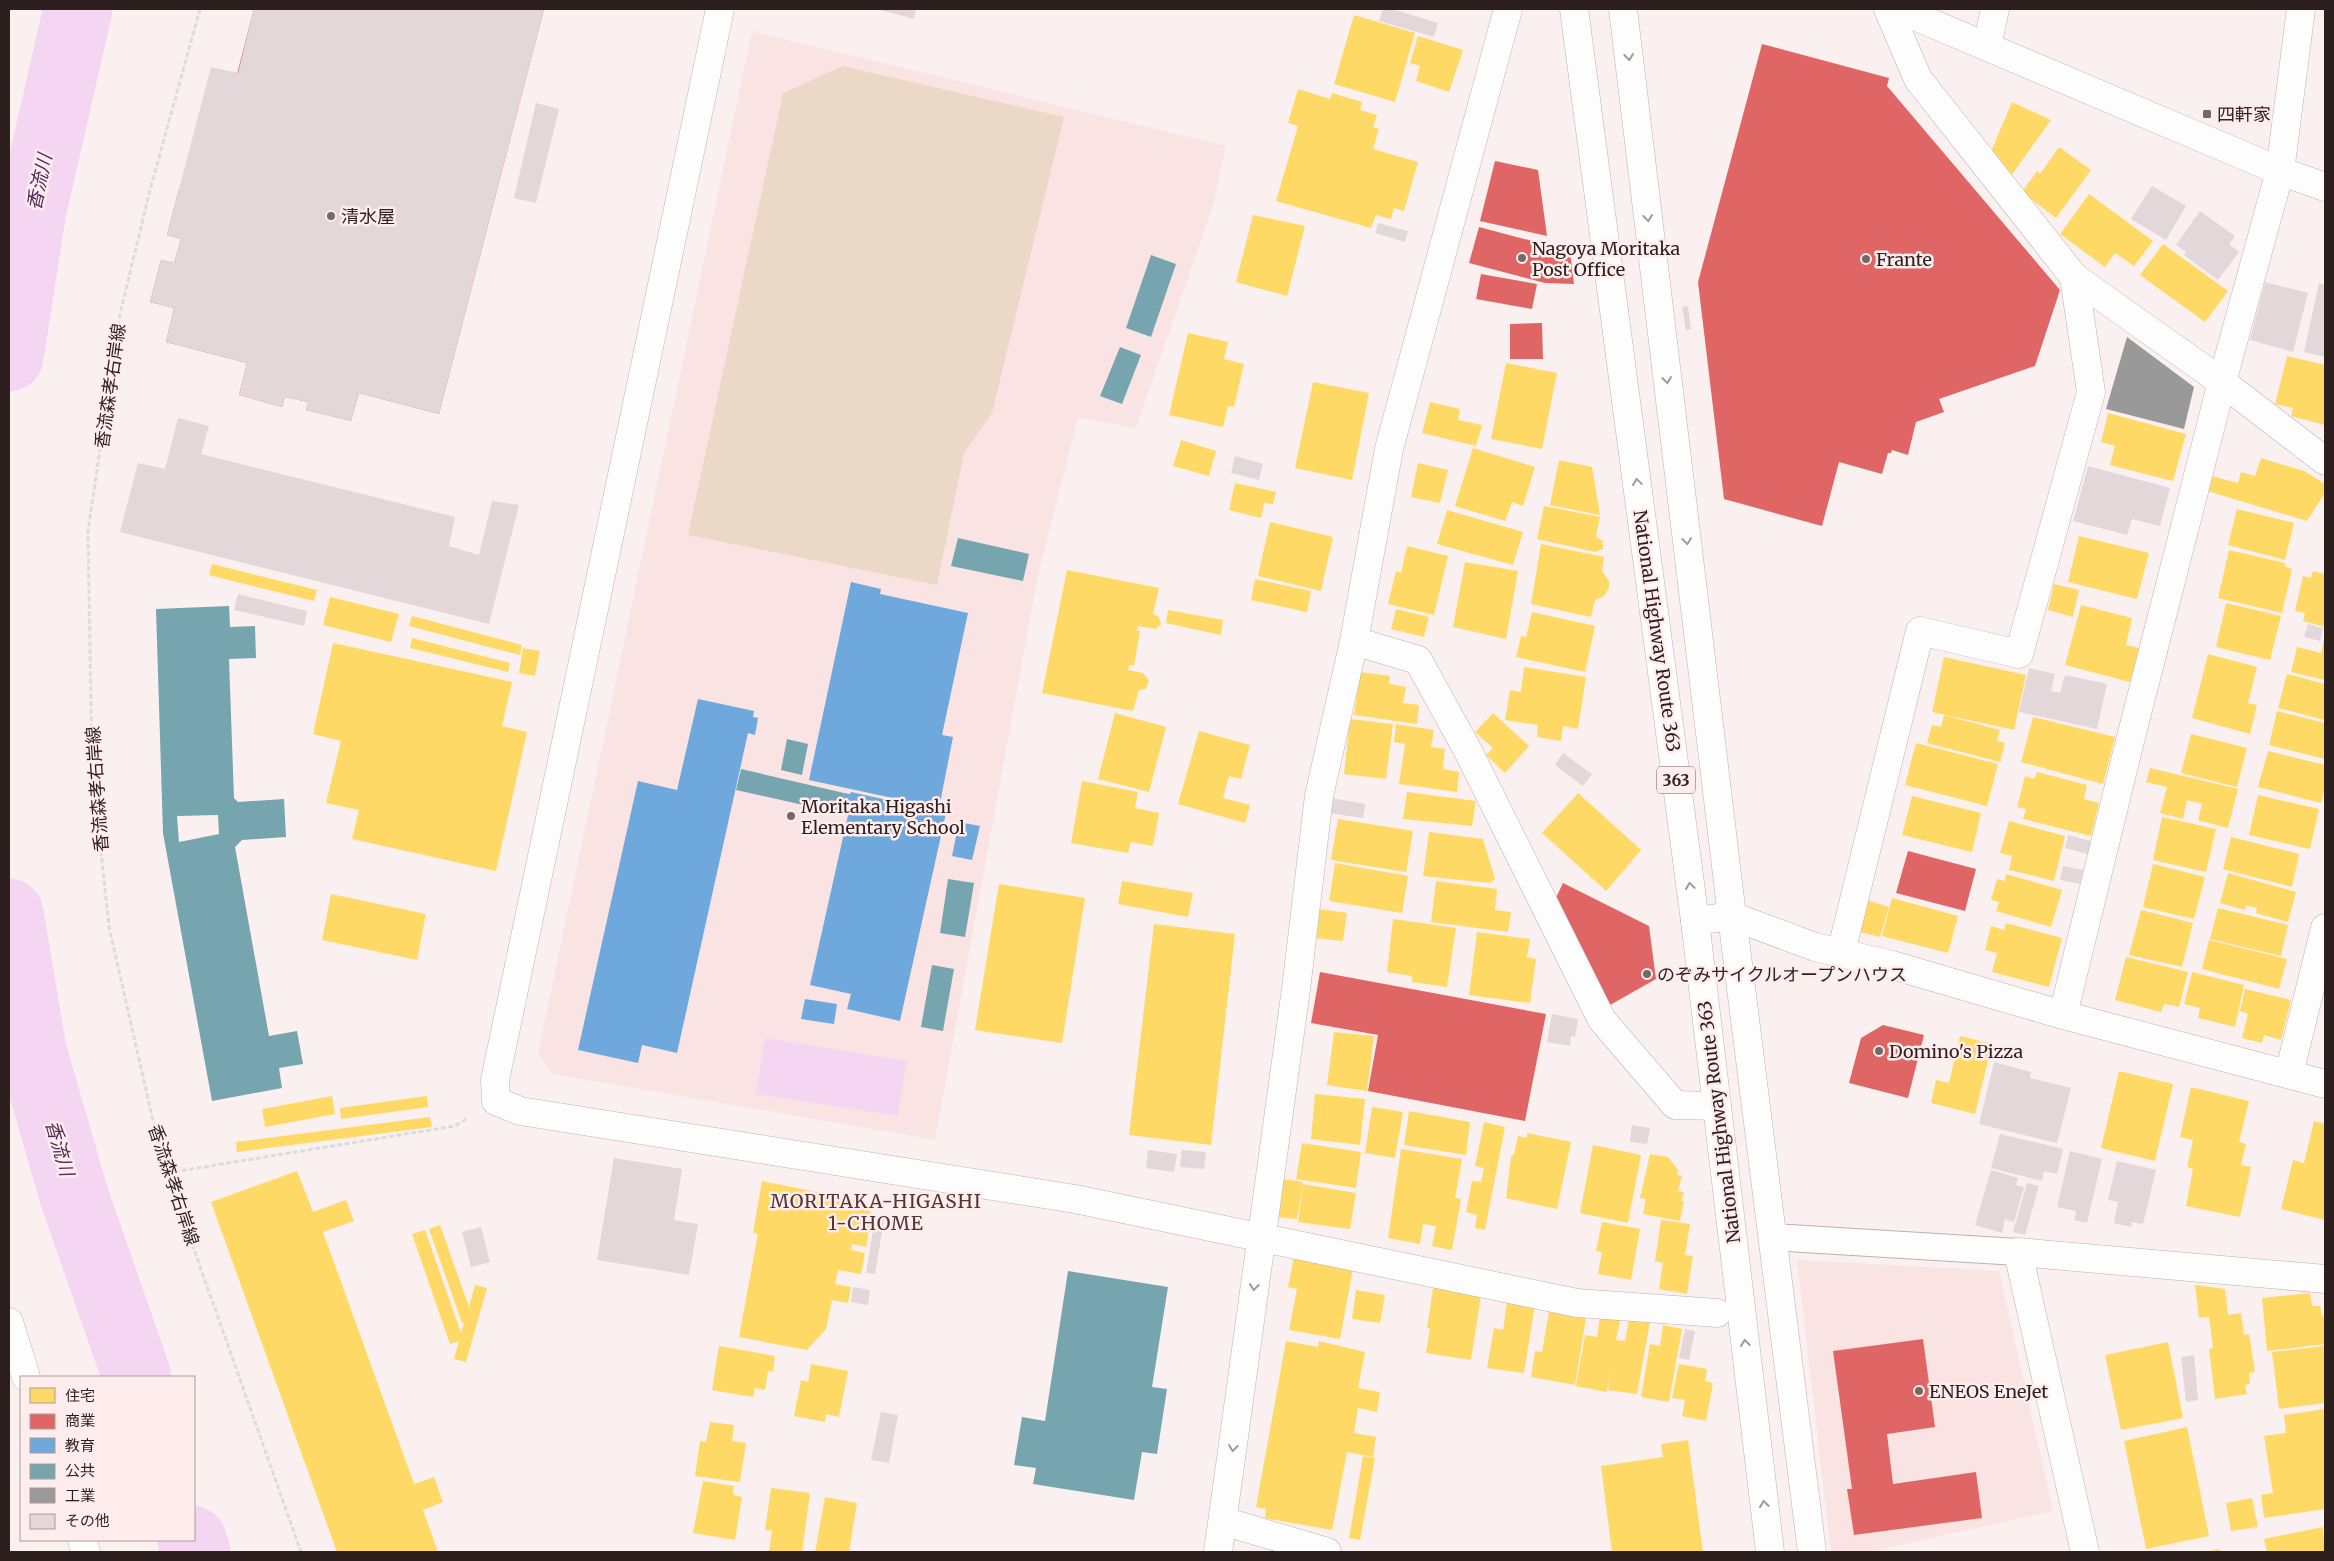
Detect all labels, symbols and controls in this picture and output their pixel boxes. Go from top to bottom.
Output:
one-way arrow [1623,53,1634,61]
place label: 四軒家 [2217,103,2271,126]
marker: 四軒家 [2201,108,2213,120]
water label: 香流川 [21,150,57,212]
place label: 清水屋 [341,205,395,228]
marker: 清水屋 [325,210,337,222]
one-way arrow [1642,215,1653,223]
place label: Nagoya Moritaka Post Office [1532,237,1681,281]
place label: Frante [1876,248,1932,271]
marker: Nagoya Moritaka Post Office [1516,252,1528,264]
marker: Frante [1860,253,1872,265]
street label: 香流森孝右岸線 [90,322,130,450]
one-way arrow [1661,376,1672,384]
one-way arrow [1632,477,1643,485]
street label: National Highway Route 363 [1629,509,1685,753]
one-way arrow [1681,538,1692,546]
street label: 香流森孝右岸線 [81,725,113,853]
road number: 363 [1657,766,1695,794]
place label: Moritaka Higashi Elementary School [801,795,965,839]
marker: Moritaka Higashi Elementary School [785,810,797,822]
one-way arrow [1685,881,1696,889]
place label: のぞみサイクルオープンハウス [1657,963,1907,986]
marker: のぞみサイクルオープンハウス [1641,968,1653,980]
street label: National Highway Route 363 [1693,1000,1745,1244]
place label: Domino's Pizza [1889,1040,2024,1063]
marker: Domino's Pizza [1873,1045,1885,1057]
water label: 香流川 [41,1117,80,1181]
street label: 香流森孝右岸線 [144,1122,204,1248]
district label: MORITAKA-HIGASHI 1-CHOME [770,1189,982,1235]
one-way arrow [1249,1283,1259,1291]
one-way arrow [1740,1338,1750,1347]
legend [20,1376,195,1541]
place label: ENEOS EneJet [1929,1380,2048,1403]
marker: ENEOS EneJet [1913,1385,1925,1397]
text: 住宅 [65,1386,95,1405]
text: 商業 [65,1411,95,1430]
text: 教育 [65,1436,95,1455]
one-way arrow [1228,1444,1238,1452]
text: 公共 [65,1461,95,1480]
text: 工業 [65,1486,95,1505]
one-way arrow [1759,1500,1770,1508]
text: その他 [65,1511,110,1530]

